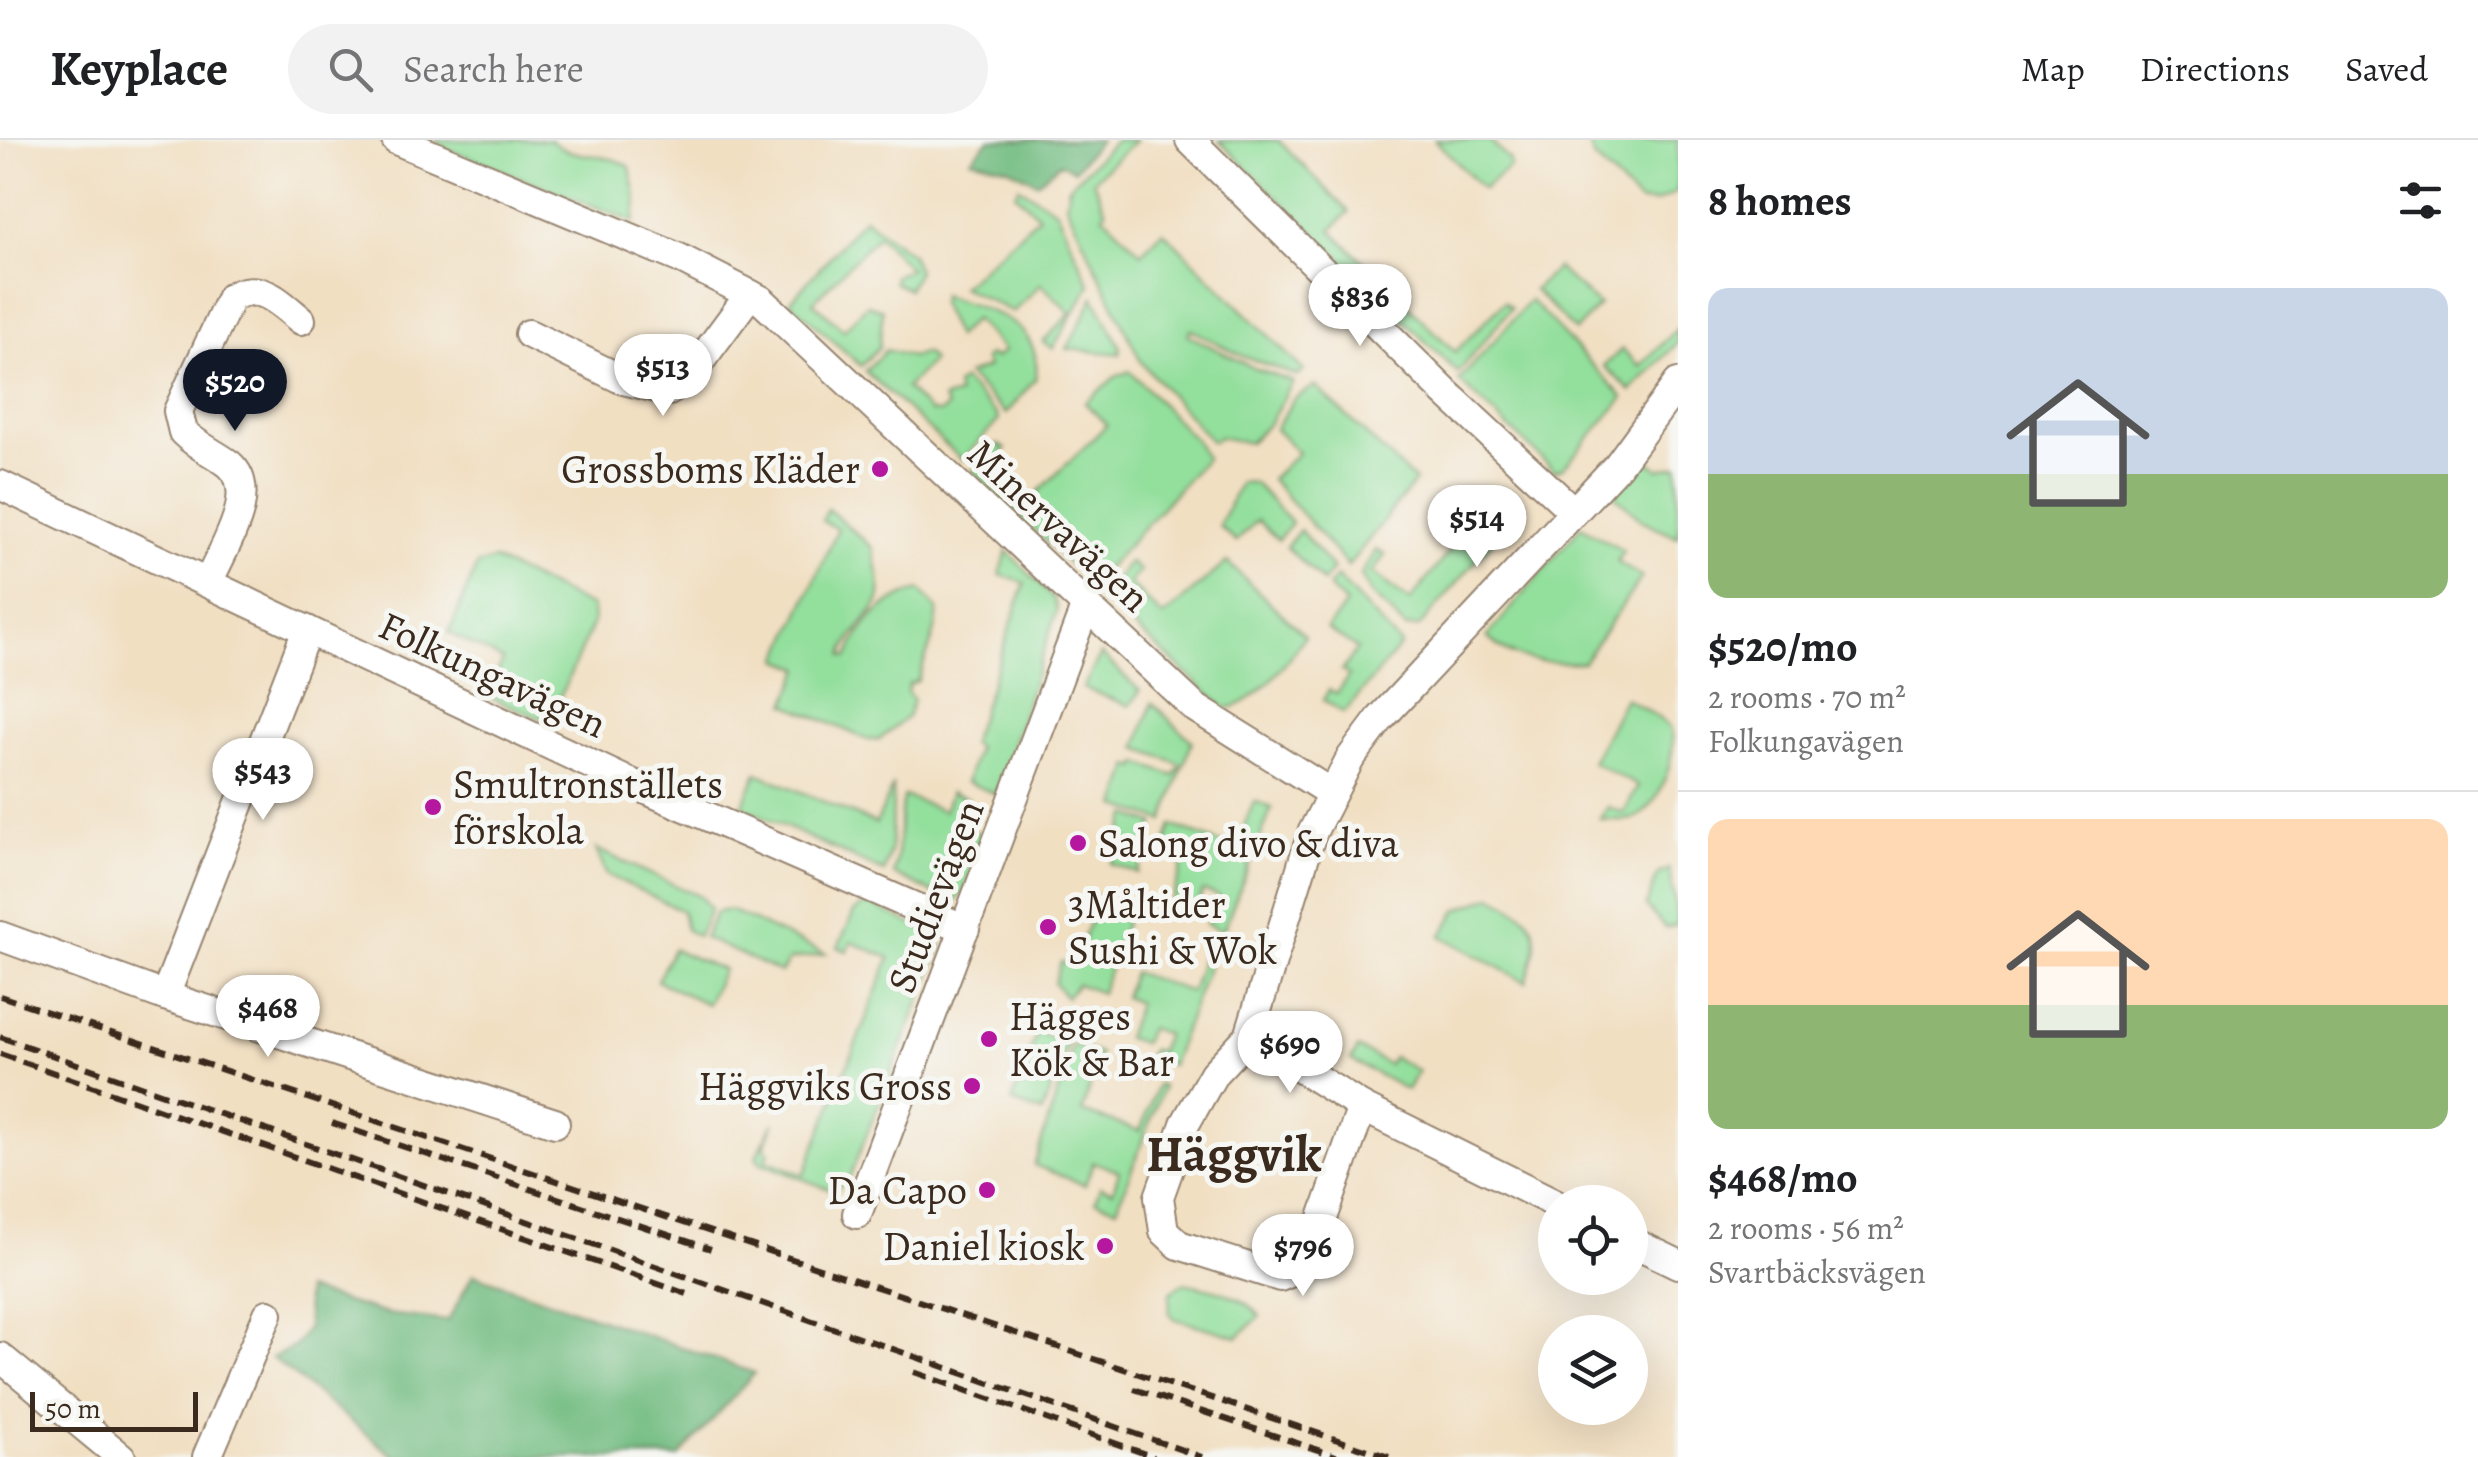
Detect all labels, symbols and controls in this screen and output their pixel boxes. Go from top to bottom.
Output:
search box [288,24,988,114]
text: Keyplace [50,36,228,102]
icon: search [323,42,378,97]
text: Search here [403,43,584,95]
text: Map [2021,45,2085,93]
text: Directions [2140,45,2290,93]
text: Saved [2345,45,2428,93]
text: 8 homes [1708,172,1852,229]
icon: filters [2393,173,2448,228]
pin: $836 [1301,264,1419,349]
text: $836 [1331,274,1389,318]
pin: $513 [604,334,722,419]
text: $513 [636,344,690,388]
pin: $520 [176,349,294,434]
icon: home [1988,353,2168,533]
text: $520 [205,359,265,403]
street label: Minervavägen [955,426,1162,624]
place label: Grossboms Kläder [561,442,860,497]
marker: Grossboms Kläder [869,458,891,480]
pin: $514 [1418,485,1536,570]
text: $514 [1449,495,1505,539]
street label: Folkungavägen [370,598,615,751]
text: $520/mo [1708,618,1858,675]
text: 2 rooms · 70 m² [1708,675,1906,719]
text: Folkungavägen [1708,719,1904,763]
pin: $543 [204,738,322,823]
text: $543 [234,748,292,792]
place label: Smultronställets förskola [453,757,723,858]
street label: Studievägen [874,792,997,1001]
marker: Smultronställets förskola [422,796,444,818]
place label: Salong divo & diva [1098,816,1399,871]
marker: Salong divo & diva [1067,832,1089,854]
place label: 3Måltider Sushi & Wok [1068,877,1278,978]
icon: home [1988,884,2168,1064]
marker: 3Måltider Sushi & Wok [1037,916,1059,938]
pin: $468 [209,975,327,1060]
text: $468 [238,985,298,1029]
place label: Hägges Kök & Bar [1009,989,1174,1090]
pin: $690 [1231,1011,1349,1096]
text: $690 [1260,1021,1320,1065]
marker: Hägges Kök & Bar [978,1028,1000,1050]
place label: Häggviks Gross [698,1059,952,1114]
marker: Häggviks Gross [961,1075,983,1097]
district label: Häggvik [1146,1120,1322,1188]
text: $468/mo [1708,1149,1858,1206]
place label: Da Capo [828,1163,967,1218]
marker: Da Capo [976,1179,998,1201]
map controls [1538,1185,1648,1425]
button: locate [1538,1185,1648,1295]
text: 2 rooms · 56 m² [1708,1206,1904,1250]
pin: $796 [1244,1214,1362,1299]
place label: Daniel kiosk [882,1219,1085,1274]
text: $796 [1274,1224,1332,1268]
marker: Daniel kiosk [1094,1235,1116,1257]
text: Svartbäcksvägen [1708,1250,1926,1294]
button: layers [1538,1315,1648,1425]
scale bar [30,1387,198,1432]
text: 50 m [45,1390,101,1428]

